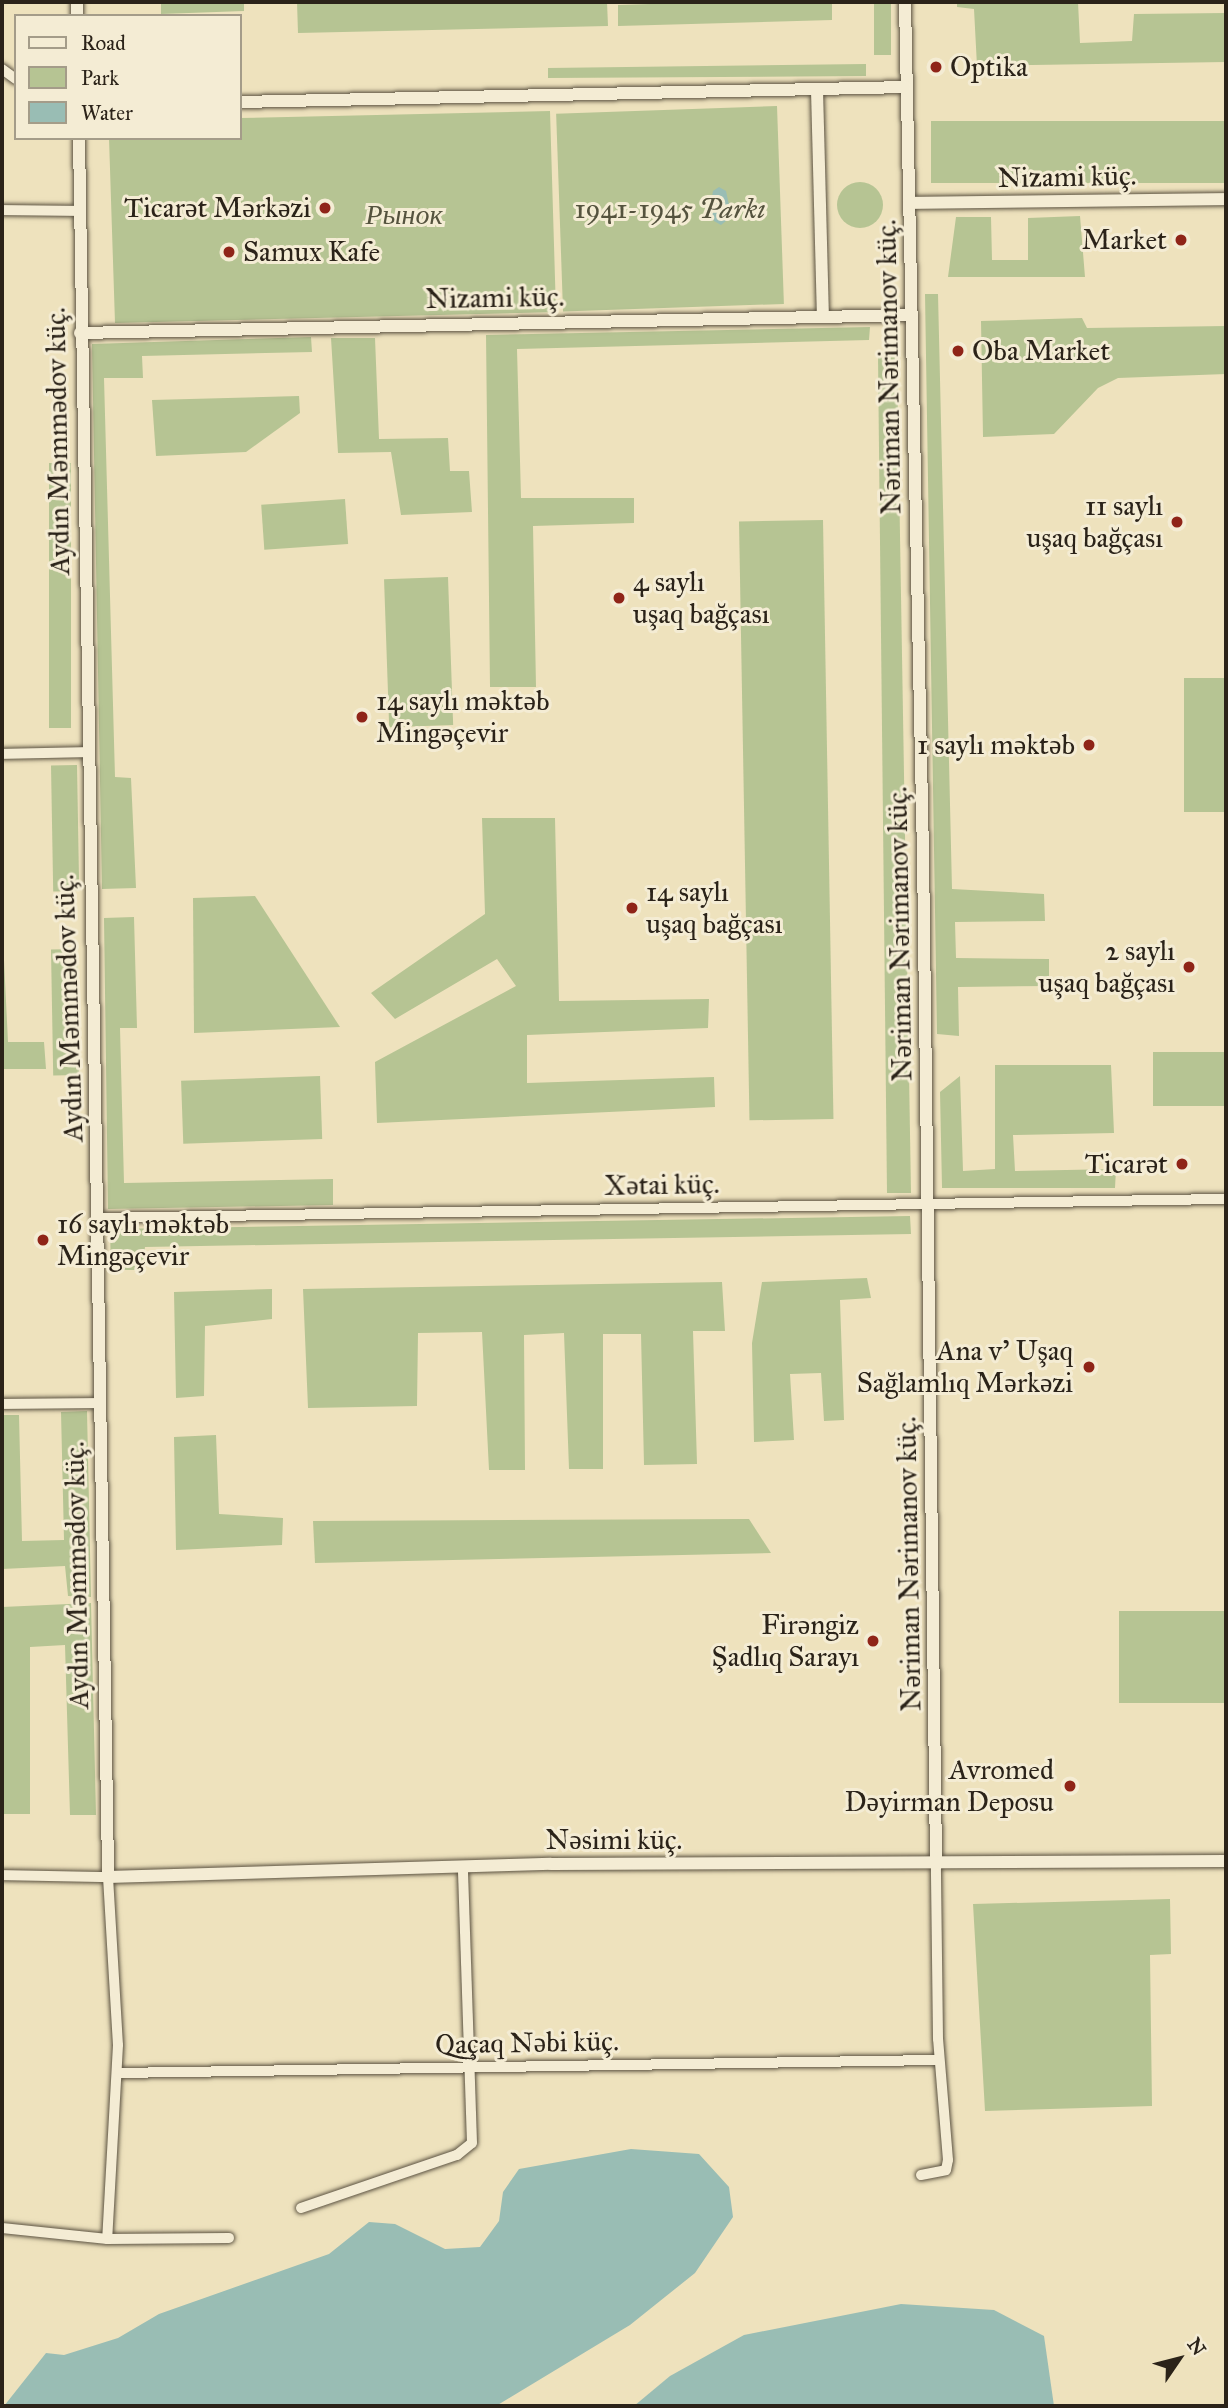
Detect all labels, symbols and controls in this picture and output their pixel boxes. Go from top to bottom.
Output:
legend [14,14,242,140]
text: Road [81,30,126,56]
place label: Optika [950,50,1028,84]
marker: Optika [928,59,944,75]
text: Park [81,65,119,91]
text: Water [81,100,133,126]
street label: Nizami küç. [997,159,1137,195]
place label: Ticarət Mərkəzi [124,191,311,225]
park label: 1941-1945 Parkı [574,192,766,226]
park label: Рынок [365,198,443,232]
marker: Ticarət Mərkəzi [317,200,333,216]
street label: Nəriman Nərimanov küç. [870,219,908,515]
place label: Market [1082,223,1167,257]
marker: Market [1173,232,1189,248]
place label: Samux Kafe [243,235,380,269]
marker: Samux Kafe [221,244,237,260]
street label: Nizami küç. [425,280,565,316]
street label: Aydın Məmmədov küç. [39,307,77,575]
place label: Oba Market [972,334,1110,368]
marker: Oba Market [950,343,966,359]
place label: 11 saylı uşaq bağçası [1027,489,1163,555]
marker: 11 saylı uşaq bağçası [1169,514,1185,530]
place label: 4 saylı uşaq bağçası [633,565,769,631]
marker: 4 saylı uşaq bağçası [611,590,627,606]
place label: 14 saylı məktəb Mingəçevir [376,684,549,750]
marker: 14 saylı məktəb Mingəçevir [354,709,370,725]
place label: 1 saylı məktəb [917,728,1075,762]
marker: 1 saylı məktəb [1081,737,1097,753]
street label: Nəriman Nərimanov küç. [881,786,919,1082]
street label: Aydın Məmmədov küç. [48,874,90,1142]
place label: 14 saylı uşaq bağçası [646,875,782,941]
marker: 14 saylı uşaq bağçası [624,900,640,916]
place label: 2 saylı uşaq bağçası [1039,934,1175,1000]
marker: 2 saylı uşaq bağçası [1181,959,1197,975]
place label: Ticarət [1085,1147,1168,1181]
marker: Ticarət [1174,1156,1190,1172]
street label: Xətai küç. [604,1167,720,1203]
place label: 16 saylı məktəb Mingəçevir [57,1207,229,1273]
marker: 16 saylı məktəb Mingəçevir [35,1232,51,1248]
place label: Ana v' Uşaq Sağlamlıq Mərkəzi [857,1334,1073,1400]
marker: Ana v' Uşaq Sağlamlıq Mərkəzi [1079,1357,1099,1377]
street label: Nəriman Nərimanov küç. [890,1416,928,1712]
street label: Aydın Məmmədov küç. [58,1441,96,1709]
place label: Firəngiz Şadlıq Sarayı [712,1608,859,1674]
marker: Firəngiz Şadlıq Sarayı [865,1633,881,1649]
place label: Avromed Dəyirman Deposu [844,1753,1054,1819]
marker: Avromed Dəyirman Deposu [1060,1776,1080,1796]
street label: Nəsimi küç. [546,1823,682,1857]
street label: Qaçaq Nəbi küç. [435,2025,619,2061]
north arrow [1144,2324,1214,2394]
text: N [1183,2333,1211,2360]

